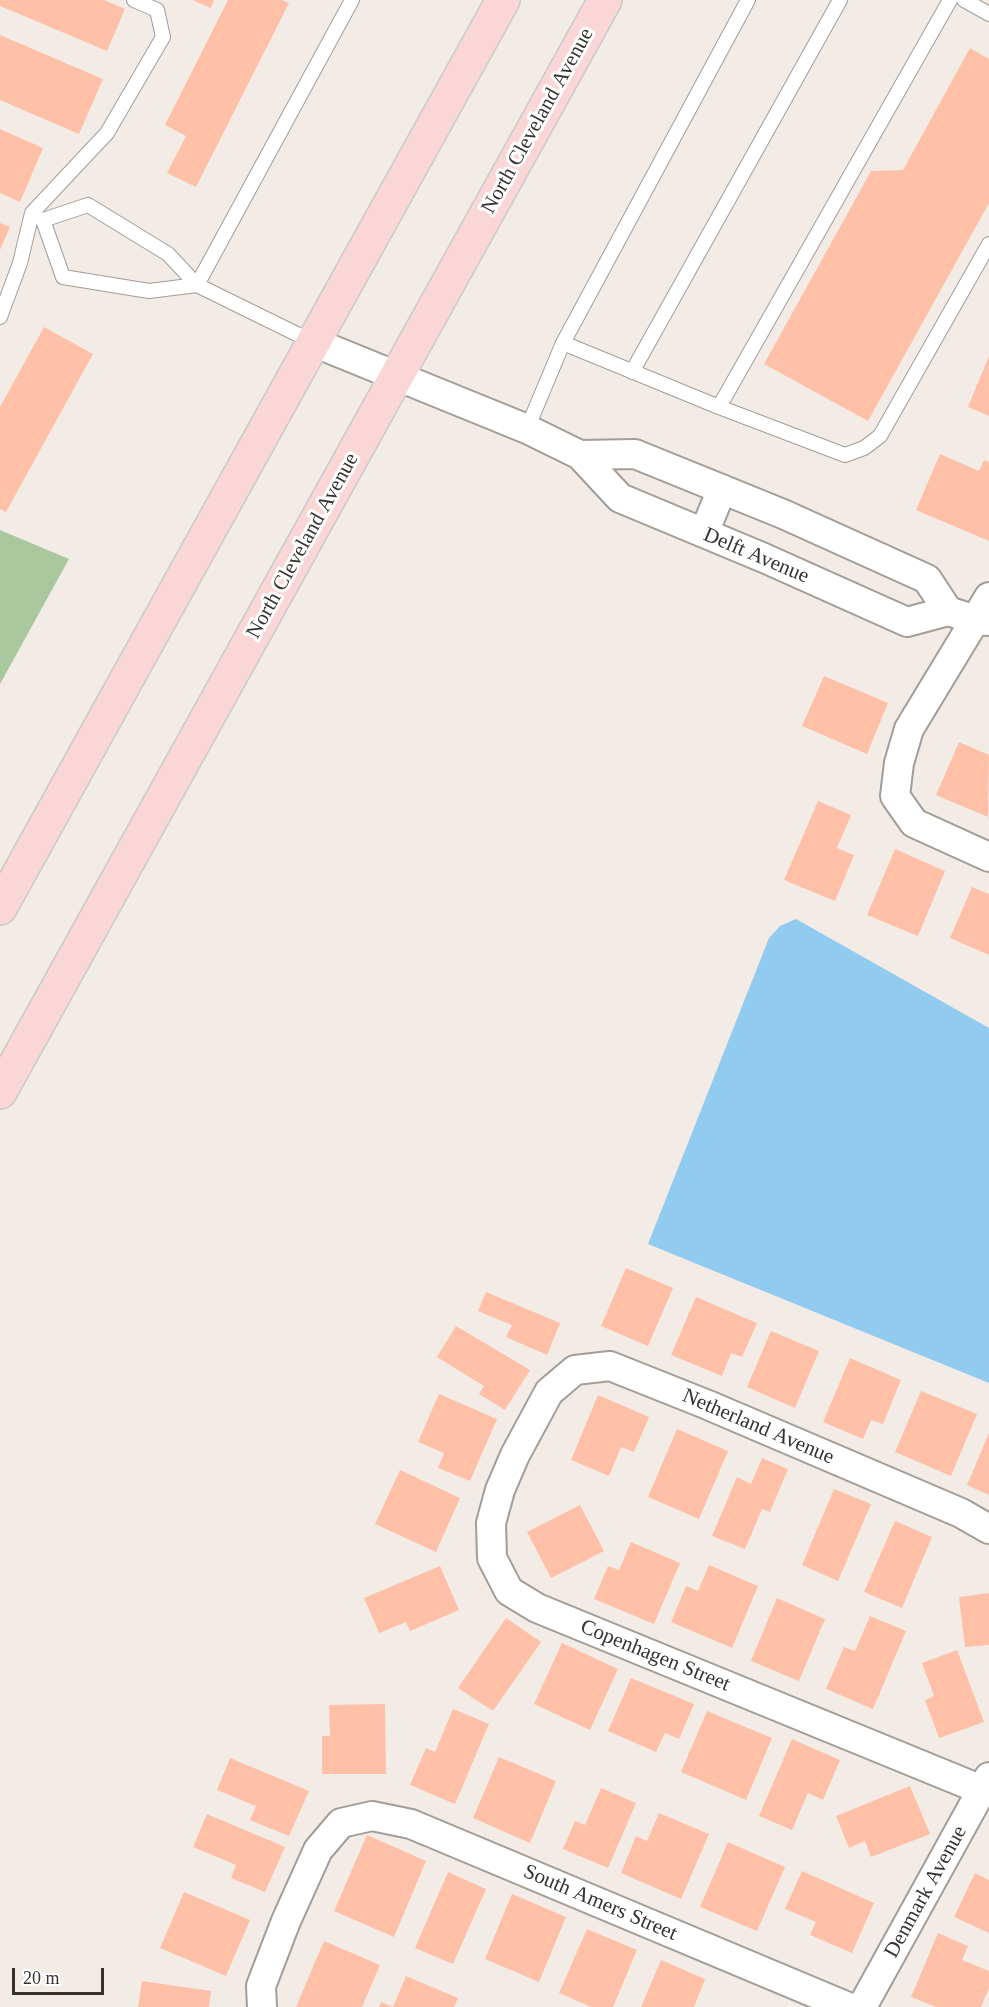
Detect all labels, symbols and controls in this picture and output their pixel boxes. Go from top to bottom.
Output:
street label: North Cleveland Avenue [476,24,600,218]
street label: North Cleveland Avenue [241,449,365,643]
street label: Delft Avenue [699,522,813,590]
street label: Netherland Avenue [678,1384,838,1470]
street label: Copenhagen Street [576,1614,734,1698]
street label: Denmark Avenue [879,1822,973,1962]
street label: South Amers Street [519,1859,681,1947]
scale bar [15,1956,106,1994]
text: 20 m [23,1968,60,1988]

